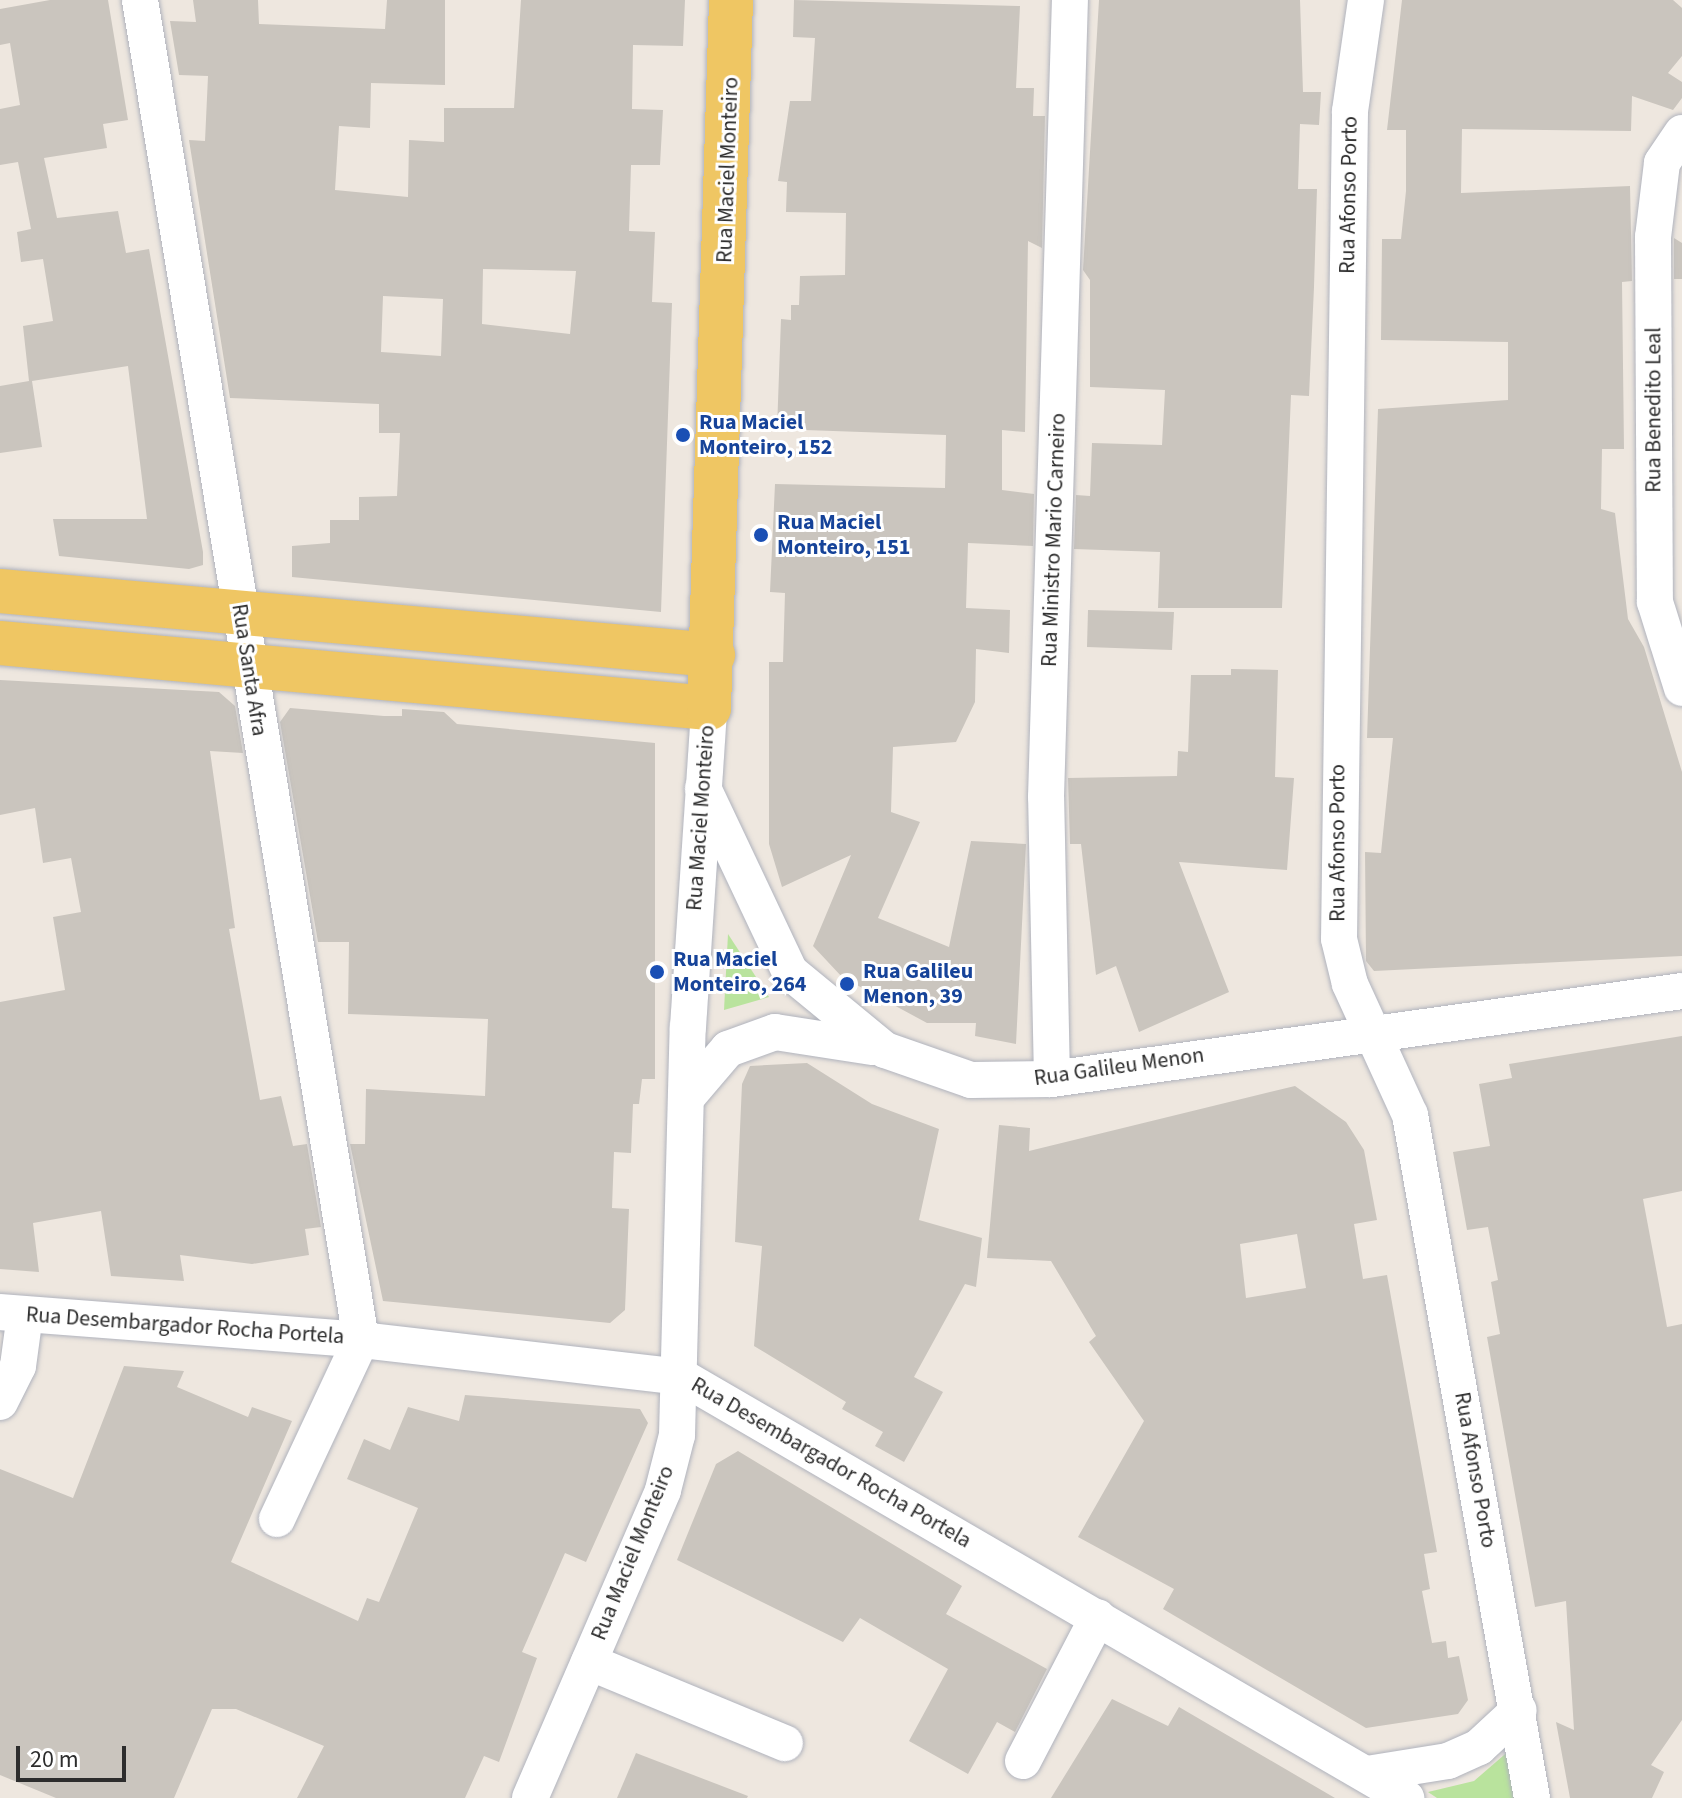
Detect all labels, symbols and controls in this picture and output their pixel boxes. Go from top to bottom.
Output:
street label: Rua Maciel Monteiro [712,77,744,263]
street label: Rua Afonso Porto [1334,116,1364,274]
street label: Rua Benedito Leal [1641,327,1667,493]
place label: Rua Maciel Monteiro, 152 [699,409,832,460]
street label: Rua Ministro Mario Carneiro [1036,413,1072,667]
marker: Rua Maciel Monteiro, 152 [674,426,692,444]
place label: Rua Maciel Monteiro, 151 [777,509,910,560]
marker: Rua Maciel Monteiro, 151 [752,526,770,544]
street label: Rua Santa Afra [226,602,272,738]
street label: Rua Maciel Monteiro [681,724,721,912]
street label: Rua Afonso Porto [1325,764,1351,922]
place label: Rua Maciel Monteiro, 264 [673,946,806,998]
place label: Rua Galileu Menon, 39 [863,958,973,1010]
marker: Rua Maciel Monteiro, 264 [648,963,666,981]
marker: Rua Galileu Menon, 39 [838,975,856,993]
street label: Rua Galileu Menon [1032,1042,1206,1092]
street label: Rua Desembargador Rocha Portela [25,1302,345,1350]
street label: Rua Desembargador Rocha Portela [686,1372,976,1554]
street label: Rua Afonso Porto [1448,1390,1502,1550]
street label: Rua Maciel Monteiro [586,1462,680,1644]
scale bar [20,1730,130,1780]
text: 20 m [30,1742,79,1777]

